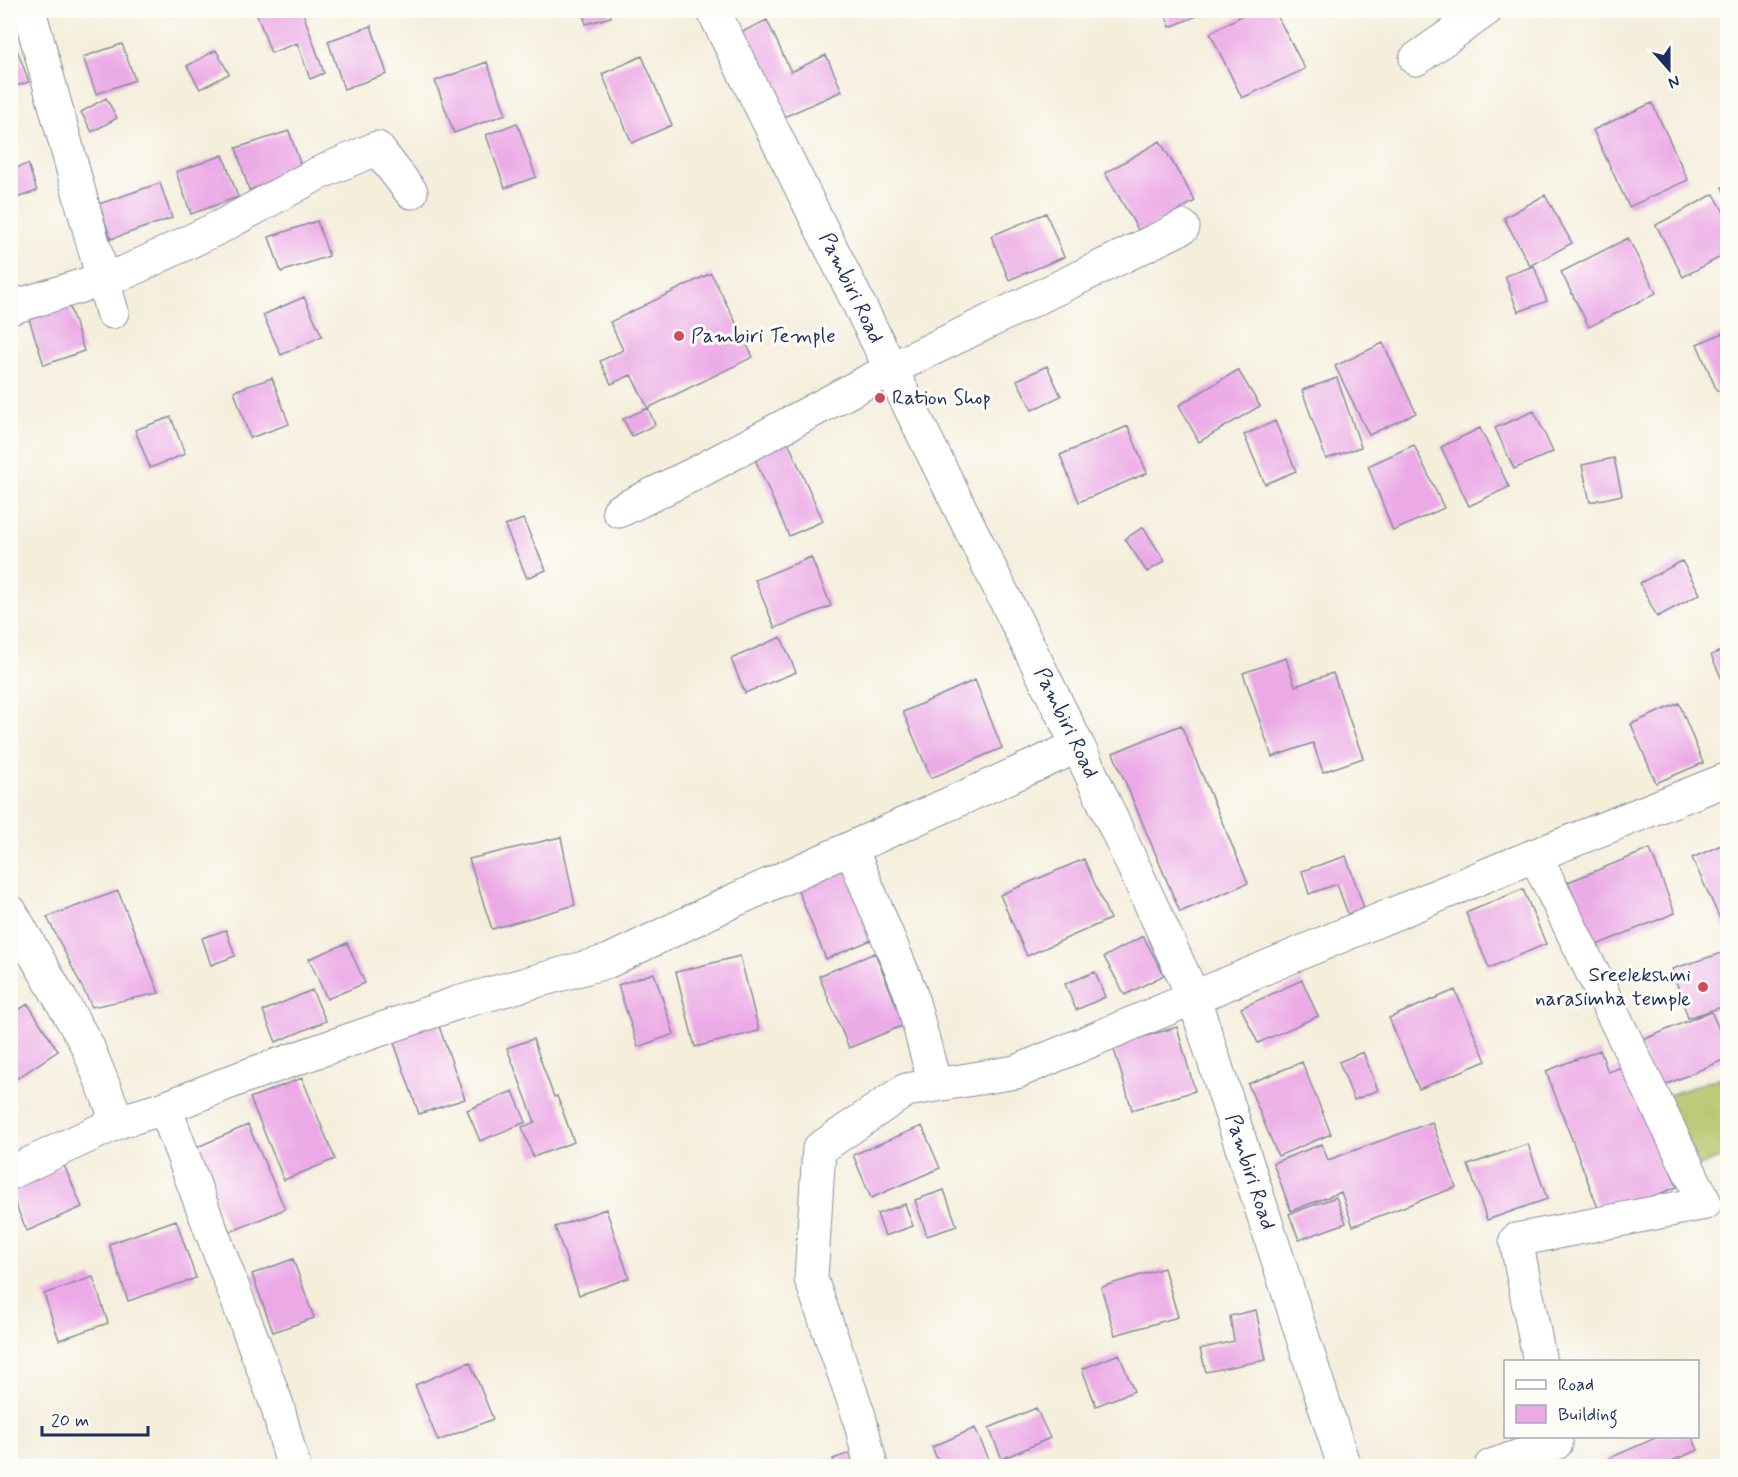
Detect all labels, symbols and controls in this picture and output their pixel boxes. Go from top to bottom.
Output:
north arrow [1639,39,1699,99]
text: N [1665,70,1683,93]
street label: Pambiri Road [812,228,890,348]
place label: Pambiri Temple [691,322,836,350]
marker: Pambiri Temple [672,329,686,343]
place label: Ration Shop [892,384,991,412]
marker: Ration Shop [873,391,887,405]
street label: Pambiri Road [1027,663,1105,783]
place label: Sreelekshmi narasimha temple [1535,961,1691,1013]
marker: Sreelekshmi narasimha temple [1696,980,1710,994]
street label: Pambiri Road [1218,1111,1282,1233]
legend [1504,1360,1699,1438]
text: Road [1558,1373,1594,1397]
scale bar [42,1399,148,1437]
text: Building [1558,1403,1618,1429]
text: 20 m [51,1409,89,1433]

